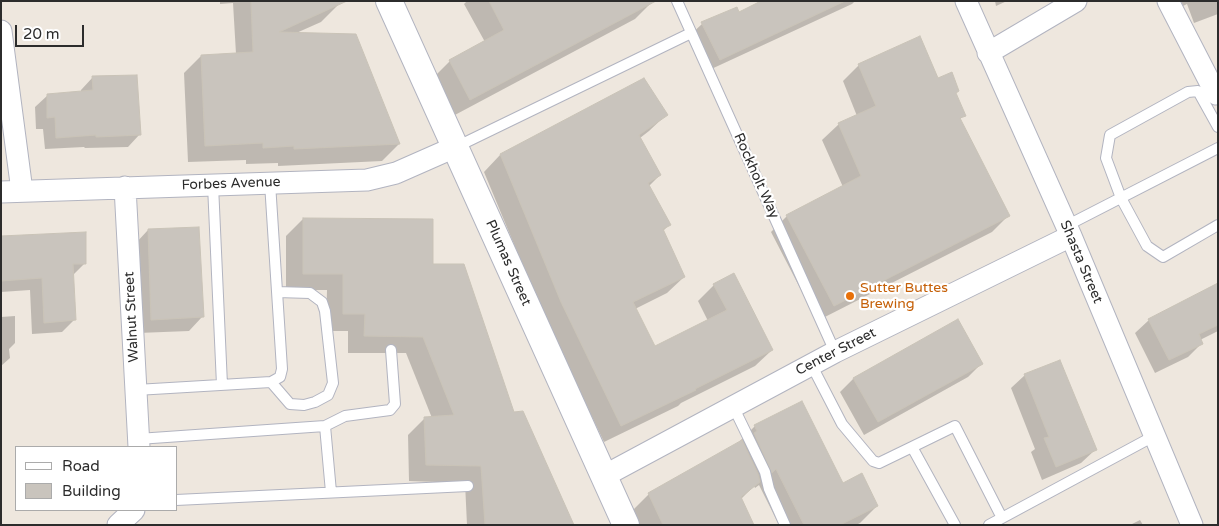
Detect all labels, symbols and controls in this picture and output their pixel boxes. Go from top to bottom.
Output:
scale bar [18,15,86,47]
text: 20 m [23,25,60,43]
street label: Rockholt Way [730,131,782,221]
street label: Forbes Avenue [181,174,281,194]
street label: Plumas Street [482,217,534,309]
street label: Shasta Street [1056,218,1106,306]
street label: Walnut Street [121,271,143,363]
place label: Sutter Buttes Brewing [860,280,948,312]
marker: Sutter Buttes Brewing [844,290,856,302]
street label: Center Street [793,325,879,379]
legend [15,446,178,511]
text: Road [62,457,100,475]
text: Building [62,482,121,500]

